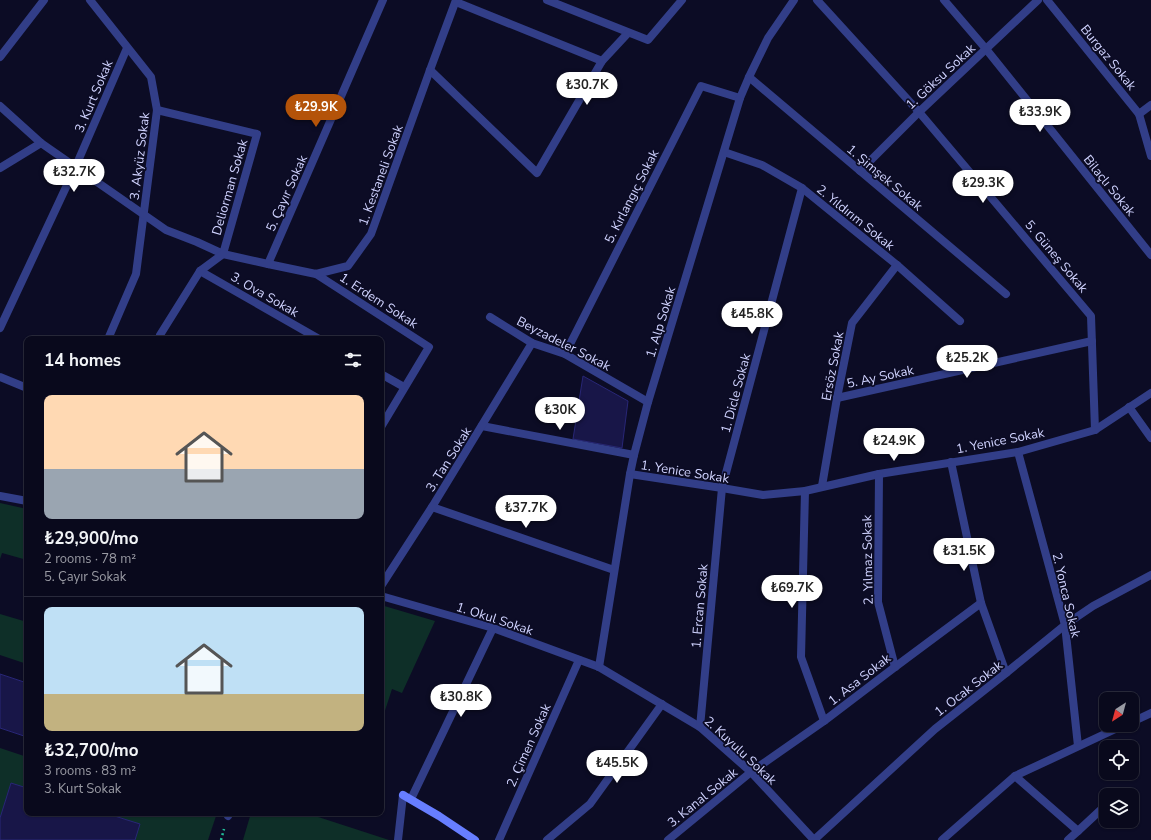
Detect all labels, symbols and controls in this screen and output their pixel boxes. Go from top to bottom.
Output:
street label: Burgaz Sokak [1076,21,1141,95]
street label: 1. Göksu Sokak [902,39,980,114]
street label: 3. Kurt Sokak [71,57,118,136]
pin: ₺30.7K [554,72,620,106]
text: ₺30.7K [565,76,609,94]
pin: ₺29.9K [283,94,349,128]
text: ₺29.9K [294,98,338,116]
pin: ₺33.9K [1007,99,1073,133]
text: ₺33.9K [1018,103,1062,121]
street label: 3. Akyüz Sokak [126,111,154,201]
street label: 1. Kestaneli Sokak [354,122,408,228]
street label: Deliorman Sokak [208,137,252,237]
street label: 1. Şimşek Sokak [842,141,927,215]
street label: 5. Kırlangıç Sokak [600,146,664,246]
street label: Bilaçlı Sokak [1079,151,1140,220]
street label: 5. Çayır Sokak [262,152,312,235]
pin: ₺32.7K [41,159,107,193]
text: ₺32.7K [52,163,96,181]
pin: ₺29.3K [950,170,1016,204]
text: ₺29.3K [961,174,1005,192]
street label: 2. Yıldırım Sokak [813,181,899,255]
street label: 5. Güneş Sokak [1020,216,1092,297]
street label: 3. Ova Sokak [227,268,302,322]
street label: 1. Erdem Sokak [336,269,422,333]
street label: 1. Alp Sokak [642,284,680,360]
pin: ₺45.8K [719,301,785,335]
text: ₺45.8K [730,305,774,323]
street label: Beyzadeler Sokak [513,312,614,376]
street label: Ersöz Sokak [817,330,849,402]
pin: ₺25.2K [934,345,1000,379]
text: 14 homes [44,349,121,372]
icon: filters [342,349,364,371]
text: ₺25.2K [945,349,989,367]
street label: 1. Dicle Sokak [717,351,755,435]
street label: 5. Ay Sokak [845,361,916,393]
pin: ₺30K [536,397,584,431]
text: ₺30K [544,401,576,419]
icon: home [168,421,240,493]
street label: 3. Tan Sokak [422,423,476,496]
street label: 1. Yenice Sokak [955,424,1046,458]
pin: ₺24.9K [861,428,927,462]
text: ₺24.9K [872,432,916,450]
street label: 1. Yenice Sokak [639,456,731,488]
pin: ₺37.7K [493,495,559,529]
text: ₺37.7K [504,499,548,517]
street label: 2. Yılmaz Sokak [858,514,878,605]
text: ₺29,900/mo [44,527,138,550]
pin: ₺31.5K [931,538,997,572]
text: ₺31.5K [942,542,986,560]
text: 2 rooms · 78 m² [44,550,136,568]
street label: 2. Yonca Sokak [1048,551,1085,640]
street label: 1. Ercan Sokak [687,563,713,649]
text: 5. Çayır Sokak [44,568,126,586]
pin: ₺69.7K [759,575,825,609]
text: ₺69.7K [770,579,814,597]
street label: 1. Okul Sokak [454,598,536,640]
icon: home [168,633,240,705]
street label: 1. Asa Sokak [825,649,895,710]
street label: 1. Ocak Sokak [931,656,1007,721]
pin: ₺30.8K [428,684,494,718]
text: ₺30.8K [439,688,483,706]
north arrow [1099,692,1139,732]
map controls [1099,692,1139,828]
street label: 2. Çimen Sokak [502,700,556,790]
street label: 2. Kuyulu Sokak [700,712,781,789]
text: ₺32,700/mo [44,739,138,762]
button: locate [1099,740,1139,780]
pin: ₺45.5K [584,750,650,784]
text: ₺45.5K [595,754,639,772]
text: 3 rooms · 83 m² [44,762,136,780]
street label: 3. Kanal Sokak [664,764,742,832]
text: 3. Kurt Sokak [44,780,121,798]
button: layers [1099,788,1139,828]

